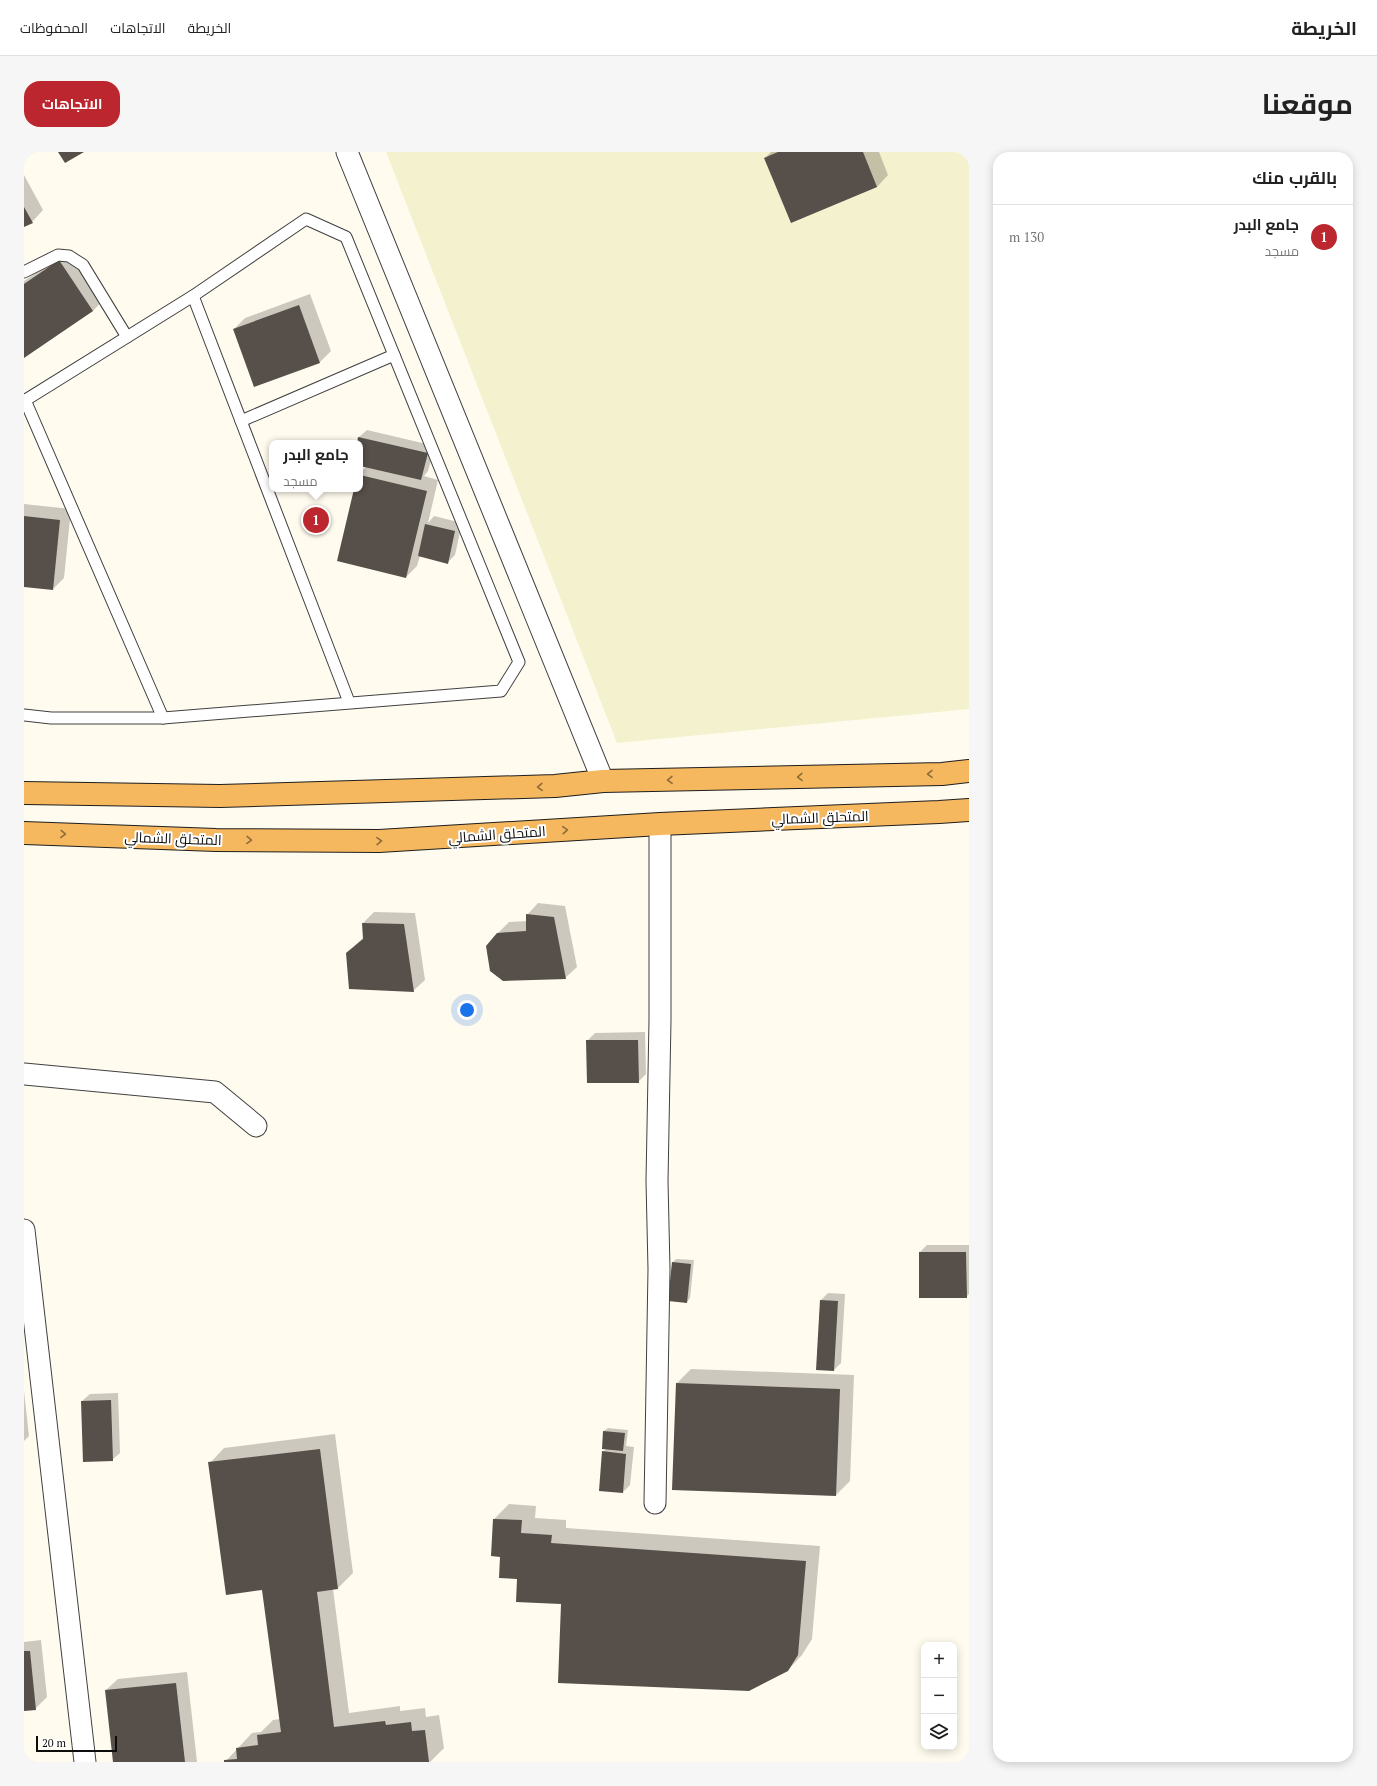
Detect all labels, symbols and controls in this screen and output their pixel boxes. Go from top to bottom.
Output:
text: الخريطة [1291,15,1357,40]
text: المحفوظات [20,18,88,37]
text: الاتجاهات [110,18,166,37]
text: الخريطة [188,18,231,37]
button: الاتجاهات [24,81,120,127]
text: موقعنا [1262,85,1353,122]
text: بالقرب منك [1252,166,1337,189]
text: جامع البدر [1234,214,1299,234]
text: 130 m [1009,228,1044,246]
text: 1 [1320,228,1328,246]
text: مسجد [1265,242,1299,260]
popup [269,440,363,492]
text: جامع البدر [283,444,349,464]
text: مسجد [283,472,318,490]
pin: 1 [303,505,329,535]
one-way arrow [927,770,933,778]
one-way arrow [797,773,803,781]
one-way arrow [667,775,673,784]
one-way arrow [537,782,544,791]
street label: المتحلق الشمالي [771,806,869,831]
street label: المتحلق الشمالي [448,821,546,850]
one-way arrow [562,826,568,834]
street label: المتحلق الشمالي [124,827,222,852]
one-way arrow [60,830,66,839]
one-way arrow [246,836,252,844]
one-way arrow [376,837,382,845]
your location [457,1000,477,1020]
map controls [921,1642,957,1750]
button: + [921,1642,957,1678]
button: − [921,1678,957,1714]
button: layers [921,1714,957,1750]
scale bar [36,1734,117,1753]
text: 20 m [42,1736,66,1750]

